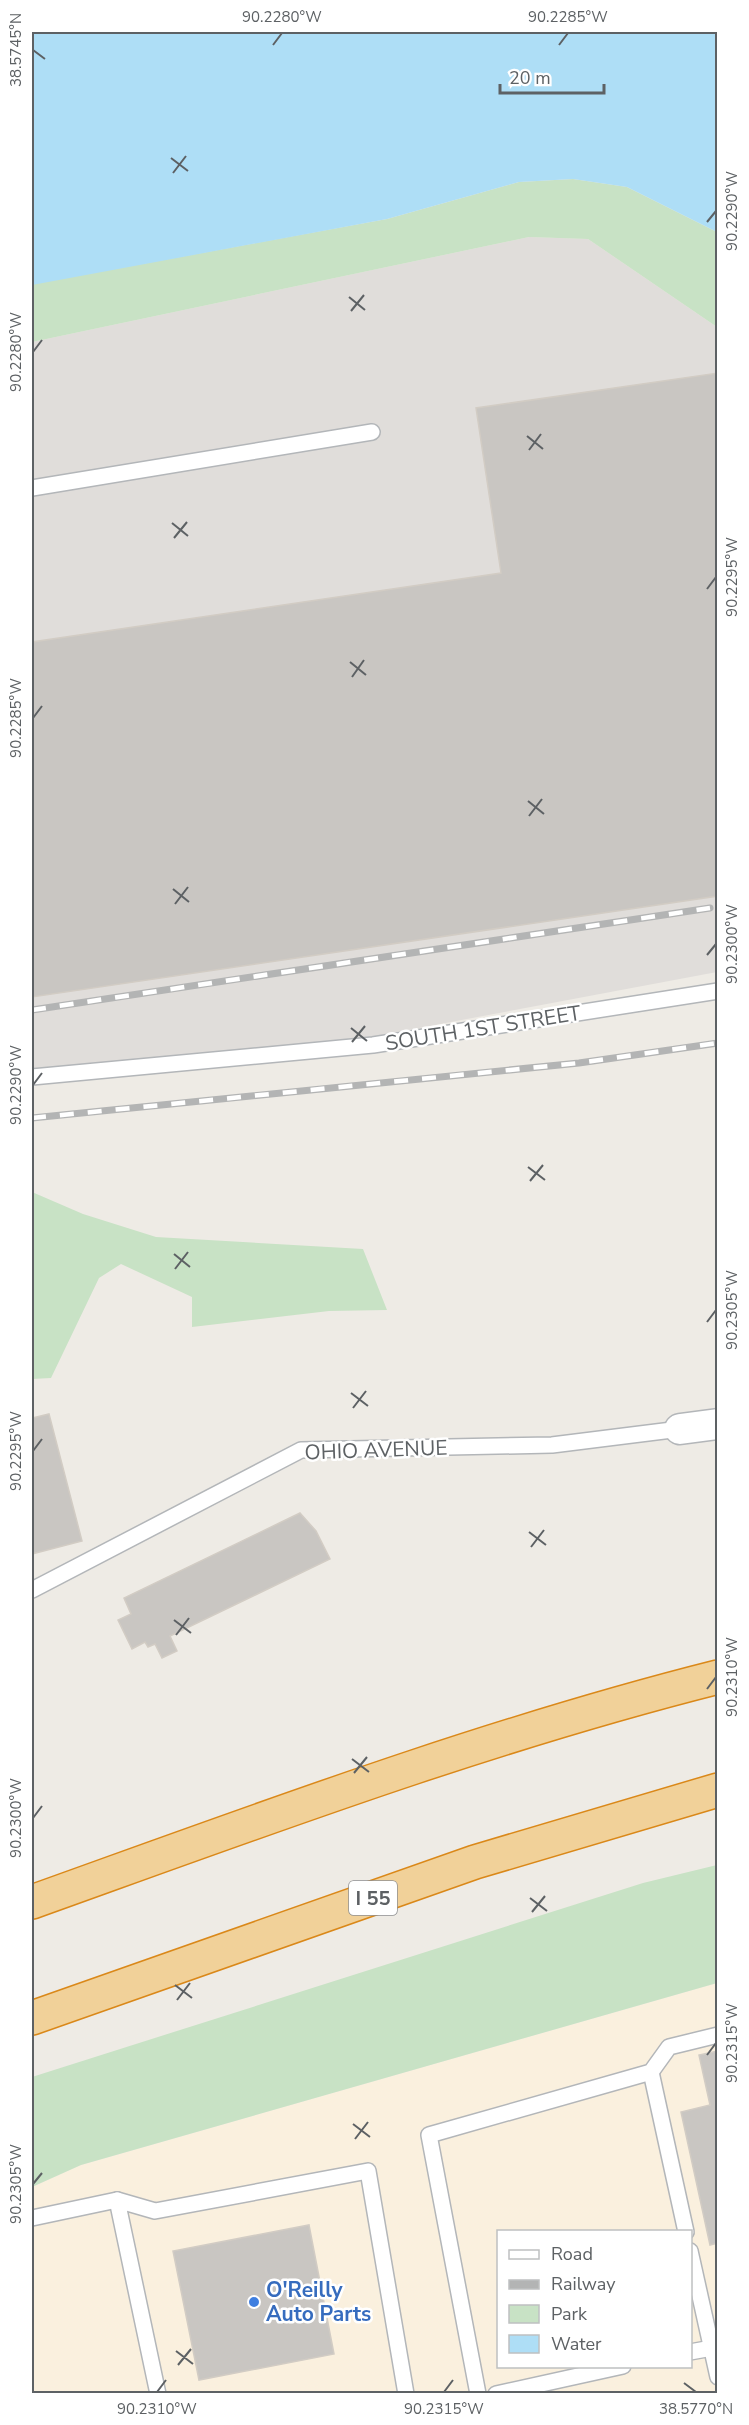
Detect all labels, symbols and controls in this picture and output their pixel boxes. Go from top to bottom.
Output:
text: 90.2280°W [242,7,322,27]
text: 90.2285°W [528,7,608,27]
text: 38.5745°N [6,13,26,87]
scale bar [500,57,604,95]
text: 20 m [509,66,551,90]
text: 90.2290°W [722,171,742,251]
text: 90.2280°W [6,312,26,392]
text: 90.2295°W [722,537,742,617]
text: 90.2285°W [6,678,26,758]
text: 90.2300°W [722,904,742,984]
street label: SOUTH 1ST STREET [383,999,583,1057]
text: 90.2290°W [6,1045,26,1125]
text: 90.2305°W [722,1270,742,1350]
text: 90.2295°W [6,1411,26,1491]
street label: OHIO AVENUE [304,1434,448,1466]
text: 90.2310°W [722,1637,742,1717]
text: 90.2300°W [6,1778,26,1858]
road number: I 55 [349,1881,397,1915]
text: 90.2315°W [722,2003,742,2083]
text: 90.2305°W [6,2144,26,2224]
legend [497,2230,692,2368]
text: Road [551,2242,593,2266]
text: Railway [551,2272,616,2296]
place label: O'Reilly Auto Parts [266,2276,371,2328]
marker: O'Reilly Auto Parts [247,2295,261,2309]
text: Park [551,2302,588,2326]
text: Water [551,2332,602,2356]
text: 90.2310°W [117,2399,197,2419]
text: 90.2315°W [404,2399,484,2419]
text: 38.5770°N [659,2399,733,2419]

